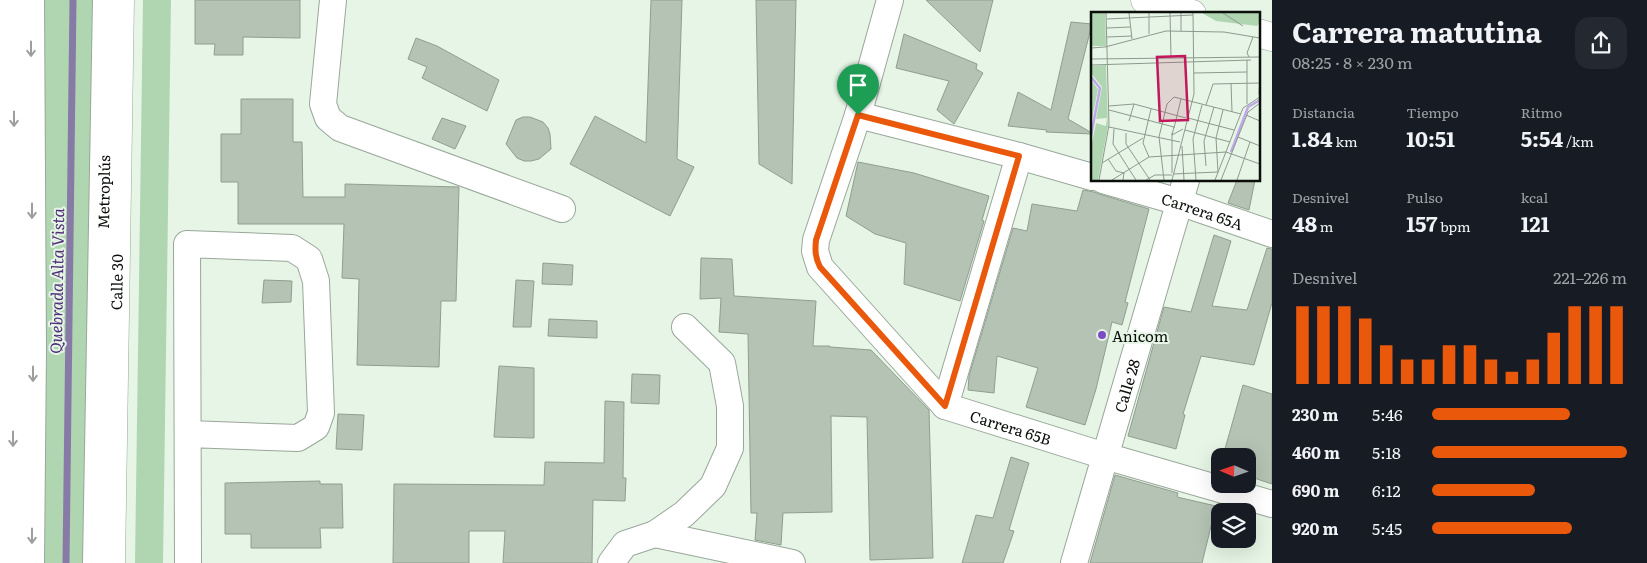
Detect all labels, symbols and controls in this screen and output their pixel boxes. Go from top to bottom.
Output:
text: Carrera matutina [1292,10,1542,52]
inset map [1091,12,1260,181]
button: share [1575,17,1627,69]
one-way arrow [26,40,36,56]
text: 08:25 · 8 × 230 m [1292,50,1412,74]
pin [837,64,879,115]
icon: arrive [844,71,872,99]
text: Distancia [1292,102,1355,122]
text: Tiempo [1406,102,1459,122]
text: Ritmo [1521,102,1562,122]
one-way arrow [9,110,19,126]
text: 1.84 [1292,122,1333,153]
text: 10:51 [1406,122,1455,153]
text: 5:54 [1521,122,1563,153]
text: km [1333,131,1357,151]
text: /km [1563,131,1594,151]
street label: Metroplús [90,155,115,229]
street label: Carrera 65A [1159,186,1246,235]
text: Desnivel [1292,187,1349,207]
text: Pulso [1406,187,1443,207]
text: kcal [1521,187,1548,207]
one-way arrow [27,202,37,219]
water label: Quebrada Alta Vista [43,207,69,354]
text: 48 [1292,207,1317,238]
text: 157 [1406,207,1437,238]
text: 121 [1521,207,1549,238]
text: m [1317,216,1333,236]
text: bpm [1437,216,1471,236]
street label: Calle 30 [104,254,127,310]
text: Desnivel [1292,265,1357,289]
text: 221–226 m [1553,265,1627,289]
place label: Anicom [1112,324,1169,347]
marker: Anicom [1096,329,1108,341]
street label: Calle 28 [1107,356,1145,415]
one-way arrow [28,365,38,381]
text: 230 m [1292,402,1339,426]
text: 5:46 [1372,402,1403,426]
street label: Carrera 65B [967,403,1054,450]
one-way arrow [8,430,18,446]
text: 460 m [1292,440,1340,464]
text: 5:18 [1372,440,1401,464]
north arrow [1211,448,1256,492]
map controls [1211,448,1256,548]
text: 690 m [1292,478,1340,502]
text: 6:12 [1372,478,1401,502]
button: layers [1211,503,1256,548]
text: 920 m [1292,516,1339,540]
text: 5:45 [1372,516,1402,540]
one-way arrow [27,528,37,544]

